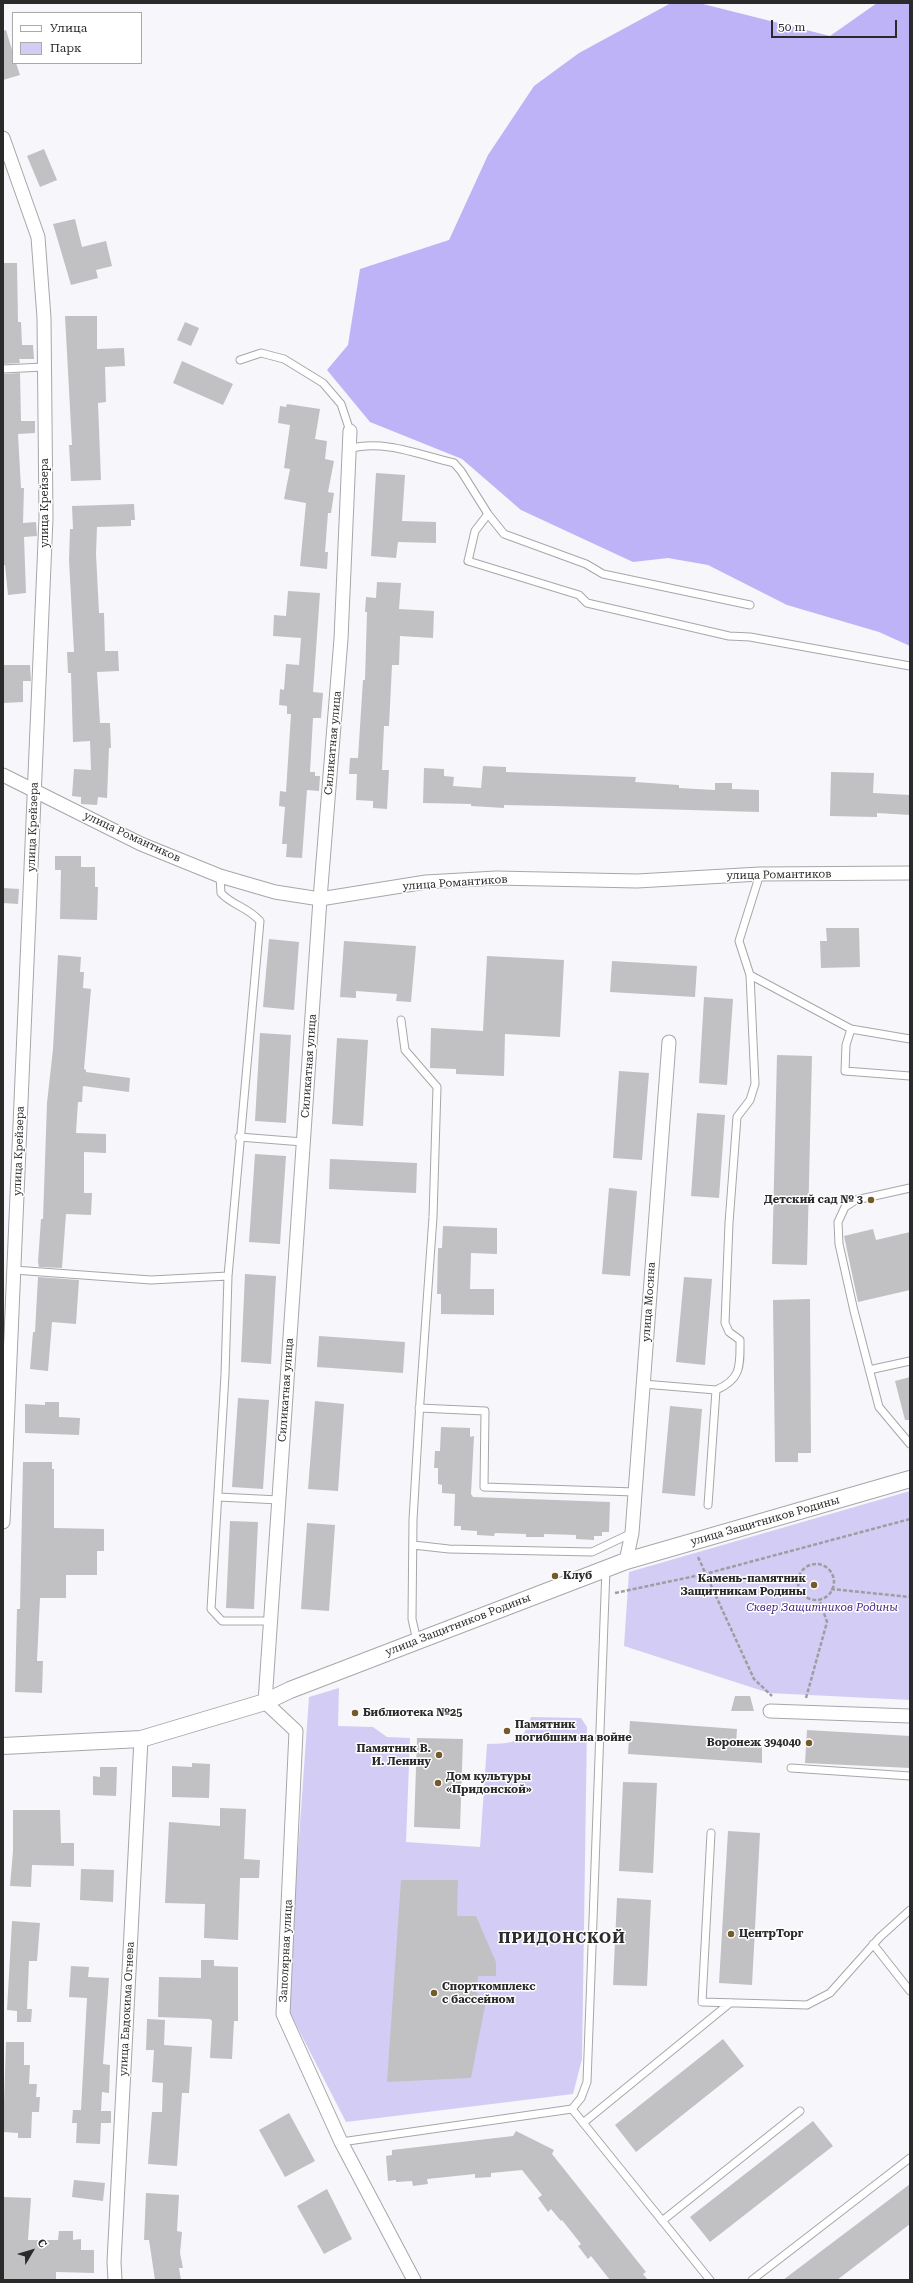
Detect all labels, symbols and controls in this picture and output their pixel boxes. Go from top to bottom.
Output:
legend [12,12,142,64]
scale bar [773,12,899,38]
text: 50 m [778,20,805,34]
text: Улица [50,21,87,35]
text: Парк [50,41,82,55]
street label: улица Крейзера [38,458,52,548]
street label: Силикатная улица [322,691,344,795]
street label: улица Крейзера [25,782,41,872]
street label: улица Романтиков [81,809,183,865]
street label: улица Романтиков [726,867,832,883]
street label: улица Романтиков [402,873,508,893]
street label: Силикатная улица [299,1014,319,1118]
street label: улица Крейзера [11,1106,27,1196]
place label: Детский сад № 3 [764,1193,863,1207]
marker: Детский сад № 3 [866,1195,876,1205]
street label: улица Мосина [640,1262,658,1342]
street label: Силикатная улица [276,1338,296,1442]
street label: улица Защитников Родины [689,1493,841,1549]
place label: Клуб [563,1569,592,1583]
marker: Клуб [550,1571,560,1581]
place label: Камень-памятник Защитникам Родины [680,1572,806,1598]
marker: Камень-памятник Защитникам Родины [809,1580,819,1590]
street label: улица Защитников Родины [384,1591,532,1659]
park label: Сквер Защитников Родины [746,1601,898,1615]
place label: Библиотека №25 [363,1706,462,1720]
marker: Библиотека №25 [350,1708,360,1718]
place label: Памятник погибшим на войне [515,1718,632,1744]
marker: Памятник погибшим на войне [502,1726,512,1736]
place label: Воронеж 394040 [707,1736,801,1750]
marker: Воронеж 394040 [804,1738,814,1748]
place label: Памятник В. И. Ленину [357,1742,431,1768]
marker: Памятник В. И. Ленину [434,1750,444,1760]
place label: Дом культуры «Придонской» [446,1770,532,1796]
marker: Дом культуры «Придонской» [433,1778,443,1788]
street label: Заполярная улица [277,1899,295,2003]
place label: ЦентрТорг [739,1927,803,1941]
marker: ЦентрТорг [726,1929,736,1939]
district label: ПРИДОНСКОЙ [498,1930,626,1948]
street label: улица Евдокима Огнева [117,1941,137,2077]
place label: Спорткомплекс с бассейном [442,1980,536,2006]
marker: Спорткомплекс с бассейном [429,1988,439,1998]
north arrow [12,2231,52,2271]
text: С [34,2236,49,2250]

